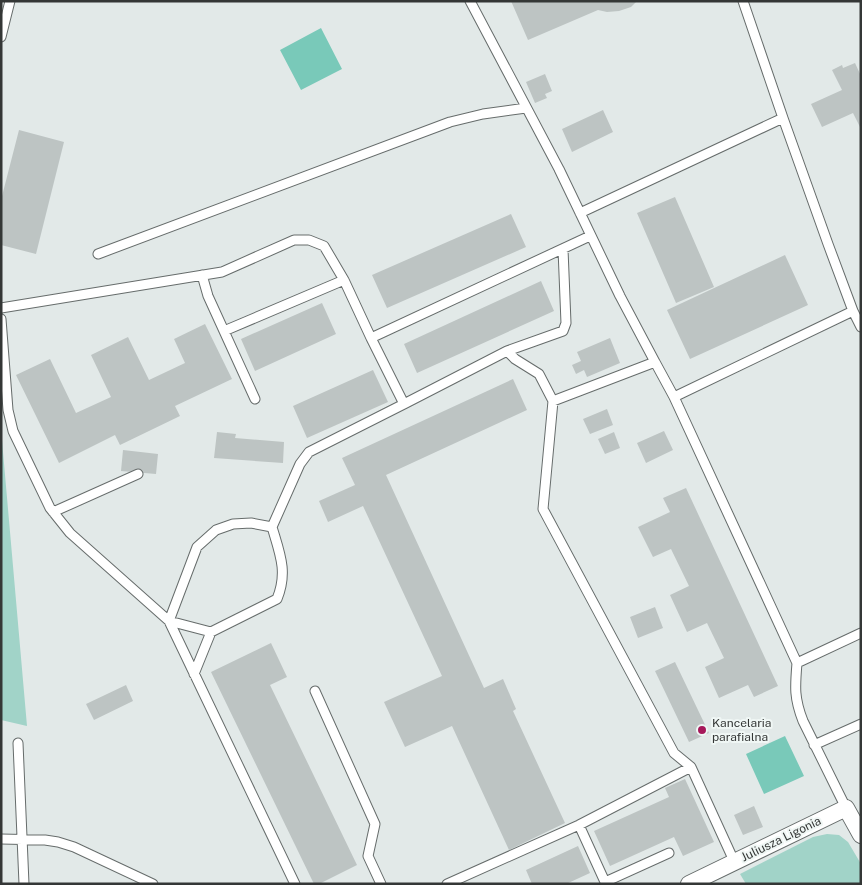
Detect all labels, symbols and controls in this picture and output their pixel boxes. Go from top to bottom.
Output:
place label: Kancelaria parafialna [712,716,771,744]
marker: Kancelaria parafialna [696,724,708,736]
street label: Juliusza Ligonia [739,814,823,864]

